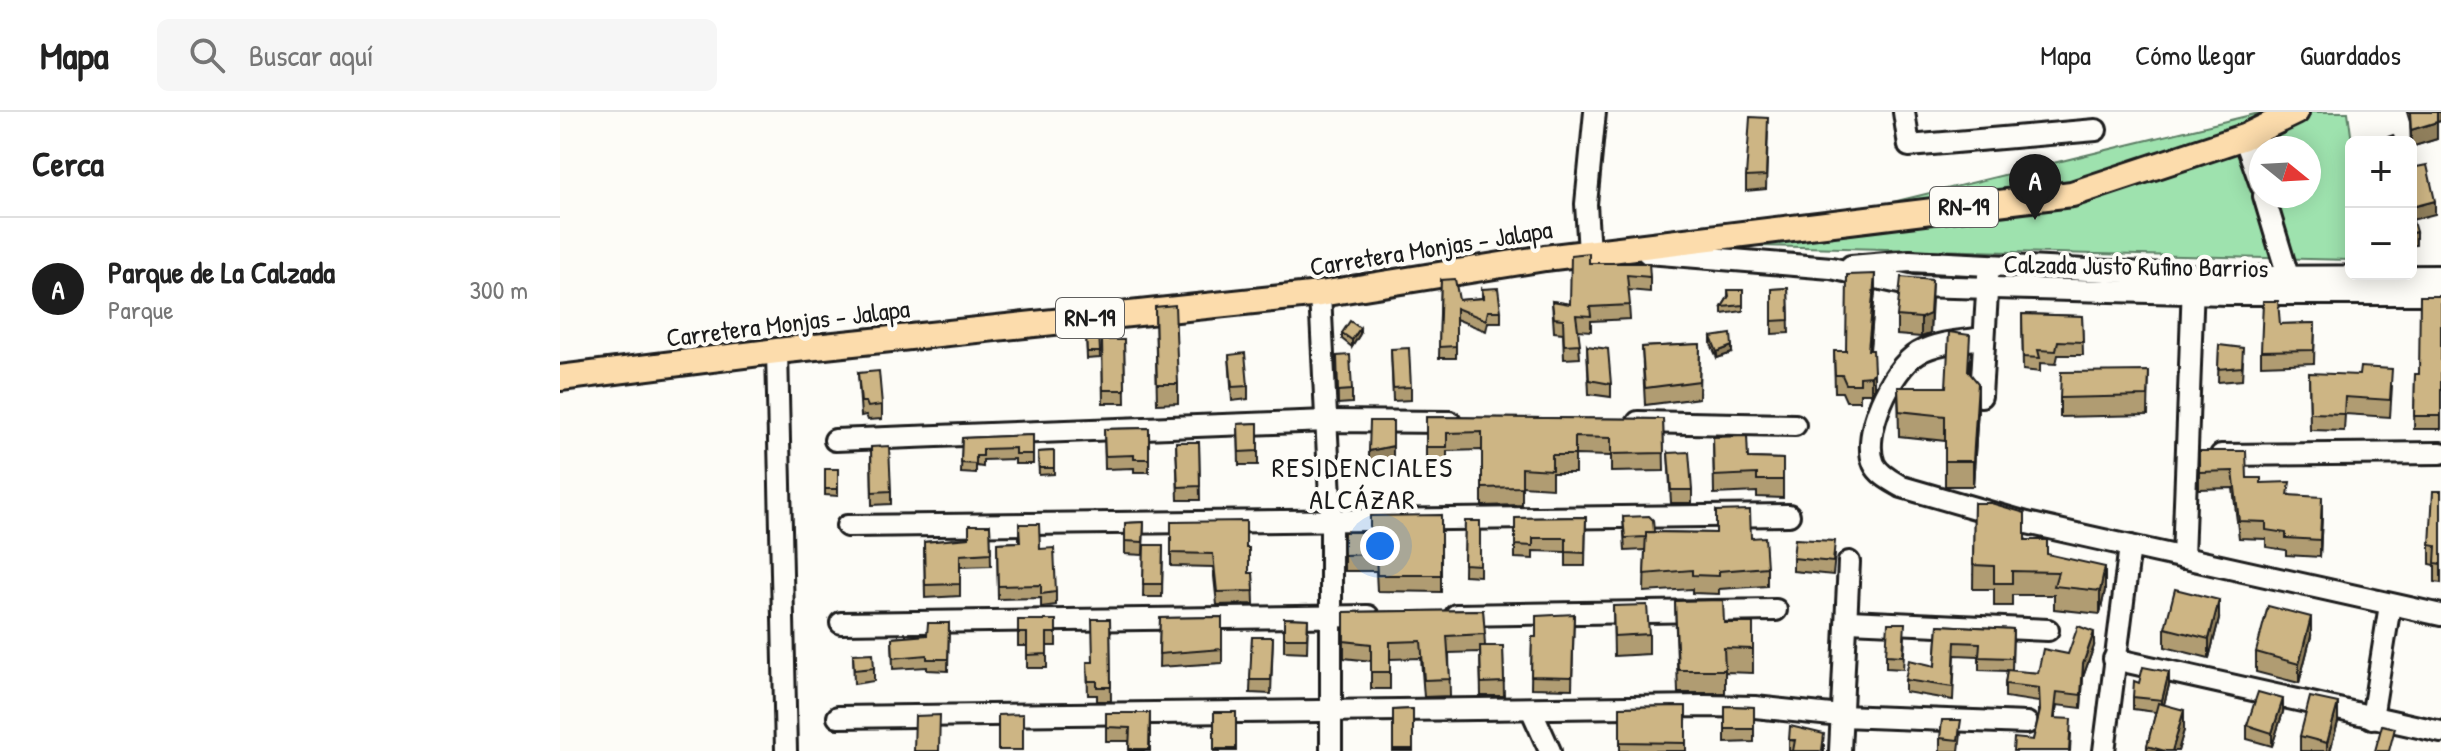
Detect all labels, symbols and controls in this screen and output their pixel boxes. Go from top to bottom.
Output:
search box [157,19,717,91]
text: Mapa [40,29,109,81]
icon: search [185,33,229,77]
text: Buscar aquí [249,35,374,75]
text: Mapa [2040,36,2091,74]
text: Cómo llegar [2135,36,2256,74]
text: Guardados [2300,36,2401,74]
north arrow [2249,136,2321,208]
map controls [2345,136,2417,280]
button: + [2345,136,2417,208]
text: Cerca [32,141,104,187]
pin: A [2009,154,2061,220]
road number: RN-19 [1930,187,1998,227]
button: − [2345,208,2417,280]
street label: Carretera Monjas - Jalapa [1307,211,1555,284]
street label: Calzada Justo Rufino Barrios [2003,246,2269,285]
text: Parque de La Calzada [108,252,335,292]
text: A [52,272,64,307]
text: 300 m [469,272,528,307]
street label: Carretera Monjas - Jalapa [664,290,912,355]
text: Parque [108,292,174,327]
road number: RN-19 [1056,298,1124,338]
district label: RESIDENCIALES ALCÁZAR [1272,448,1454,518]
your location [1360,526,1400,566]

